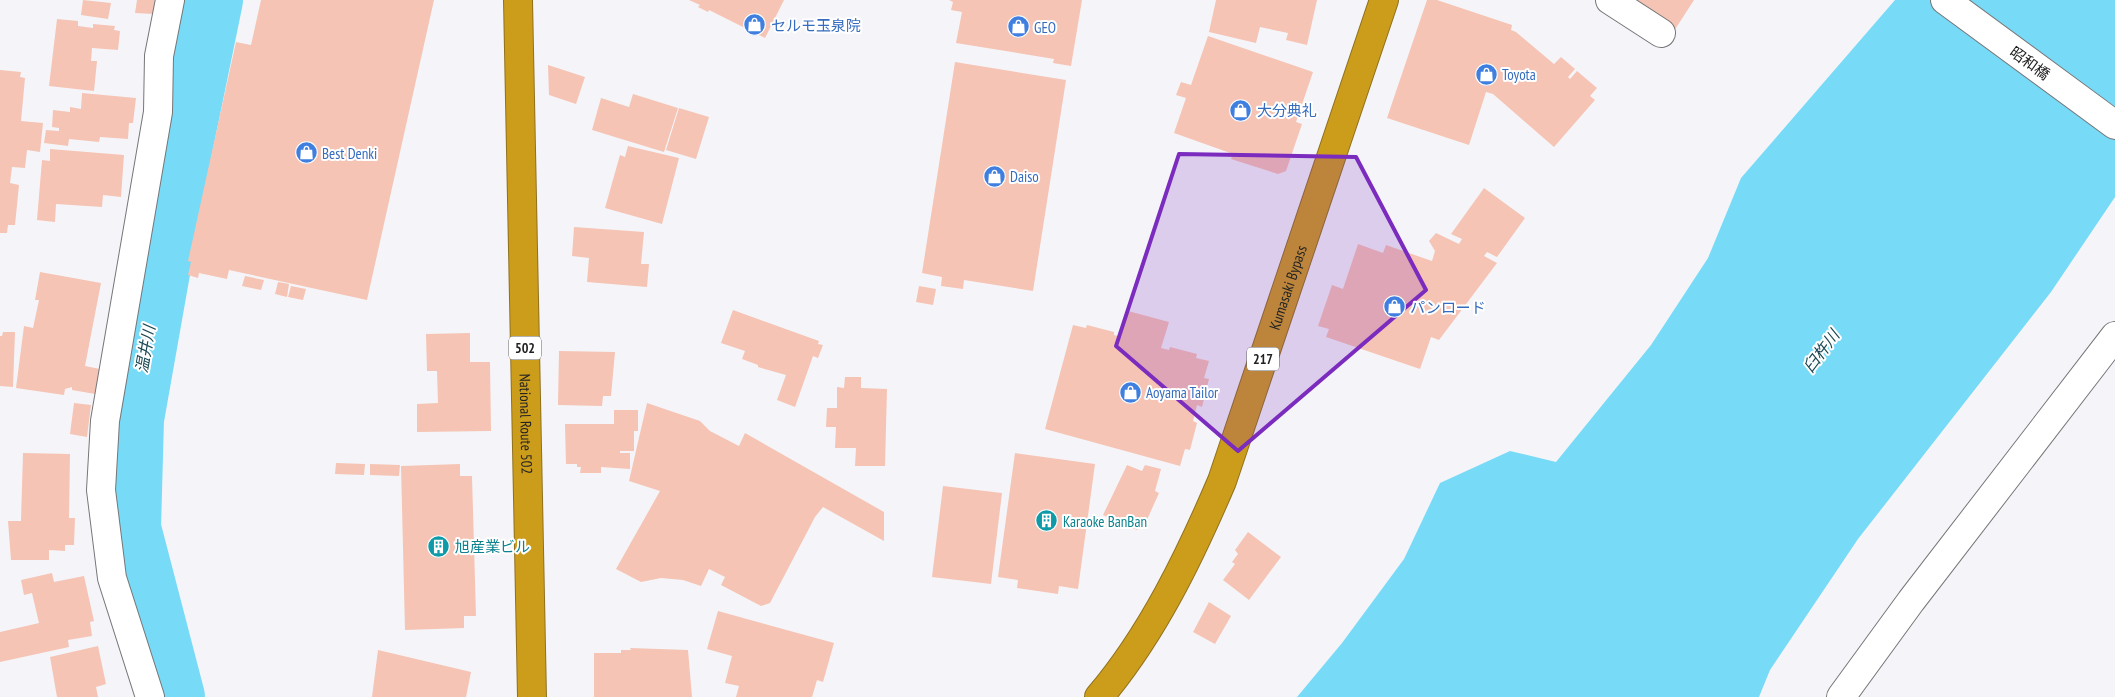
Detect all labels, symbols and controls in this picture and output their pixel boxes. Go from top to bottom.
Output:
shop icon: セルモ玉泉院 [743,13,767,37]
shop icon: GEO [1006,15,1030,39]
place label: セルモ玉泉院 [771,16,861,35]
place label: GEO [1034,18,1056,37]
street label: 昭和橋 [2006,42,2054,84]
shop icon: Toyota [1474,62,1498,86]
place label: Toyota [1502,65,1536,84]
shop icon: 大分典礼 [1229,98,1253,122]
place label: 大分典礼 [1257,101,1317,120]
shop icon: Best Denki [294,141,318,165]
place label: Best Denki [322,144,377,163]
shop icon: Daiso [982,164,1006,188]
place label: Daiso [1010,167,1039,186]
street label: Kumasaki Bypass [1264,242,1310,332]
shop icon: パンロード [1382,295,1406,319]
place label: パンロード [1410,298,1486,317]
water label: 温井川 [131,322,159,374]
water label: 臼杵川 [1799,324,1845,376]
road number: 502 [509,336,541,359]
road number: 217 [1247,348,1279,370]
street label: National Route 502 [516,373,537,474]
shop icon: Aoyama Tailor [1118,380,1142,404]
place label: Aoyama Tailor [1146,383,1219,402]
building icon: Karaoke BanBan [1035,509,1059,533]
place label: Karaoke BanBan [1063,512,1147,531]
building icon: 旭産業ビル [427,534,451,558]
place label: 旭産業ビル [455,537,530,556]

